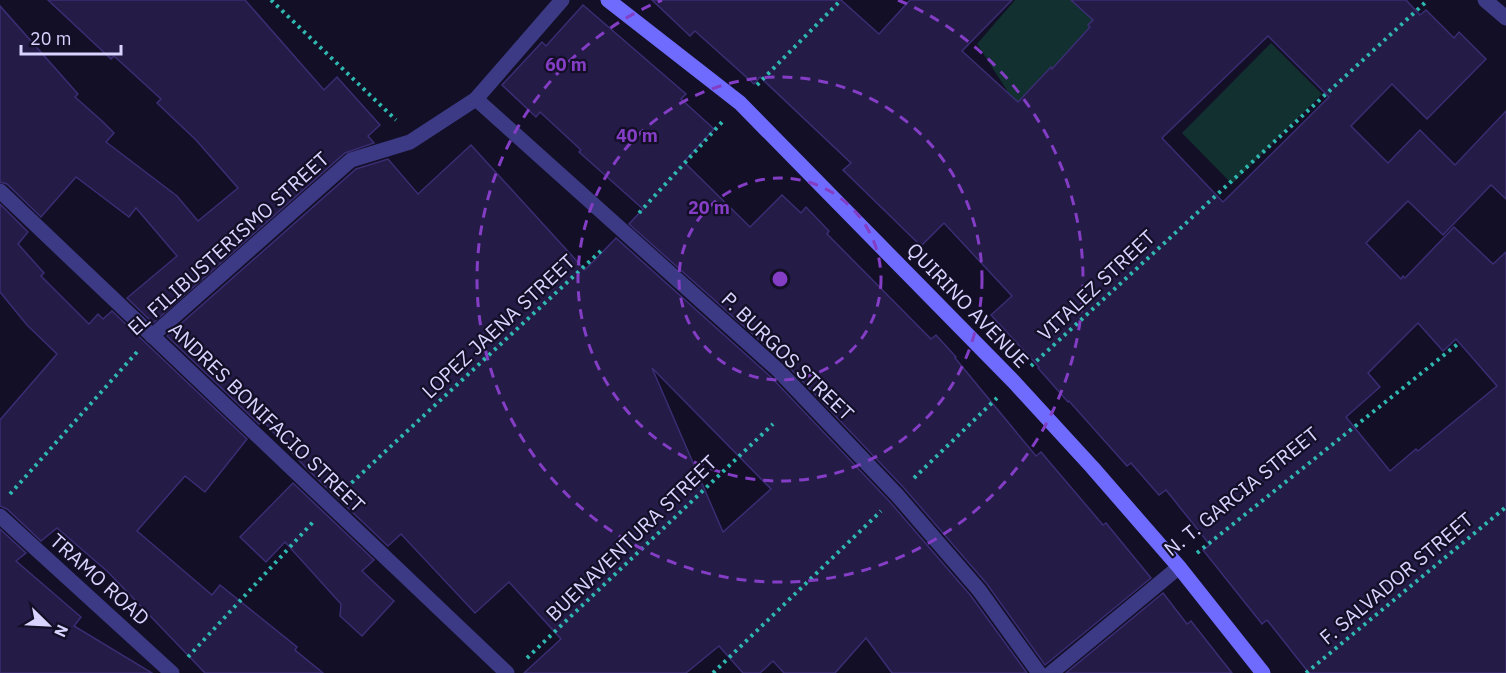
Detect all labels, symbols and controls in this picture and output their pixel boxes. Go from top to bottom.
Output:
scale bar [21,18,122,56]
text: 20 m [30,27,72,50]
text: 60 m [545,53,587,76]
text: 40 m [616,124,658,147]
street label: EL FILIBUSTERISMO STREET [121,145,335,341]
text: 20 m [688,196,730,219]
street label: VITALEZ STREET [1031,224,1161,346]
street label: QUIRINO AVENUE [901,236,1035,374]
street label: LOPEZ JAENA STREET [416,248,580,404]
centre of rings [770,269,790,289]
street label: P. BURGOS STREET [716,286,860,426]
street label: ANDRES BONIFACIO STREET [163,316,371,518]
street label: N. T. GARCIA STREET [1158,420,1324,562]
street label: BUENAVENTURA STREET [540,449,722,627]
street label: F. SALVADOR STREET [1314,506,1478,650]
street label: TRAMO ROAD [45,527,155,631]
north arrow [18,595,78,655]
text: N [50,622,73,640]

